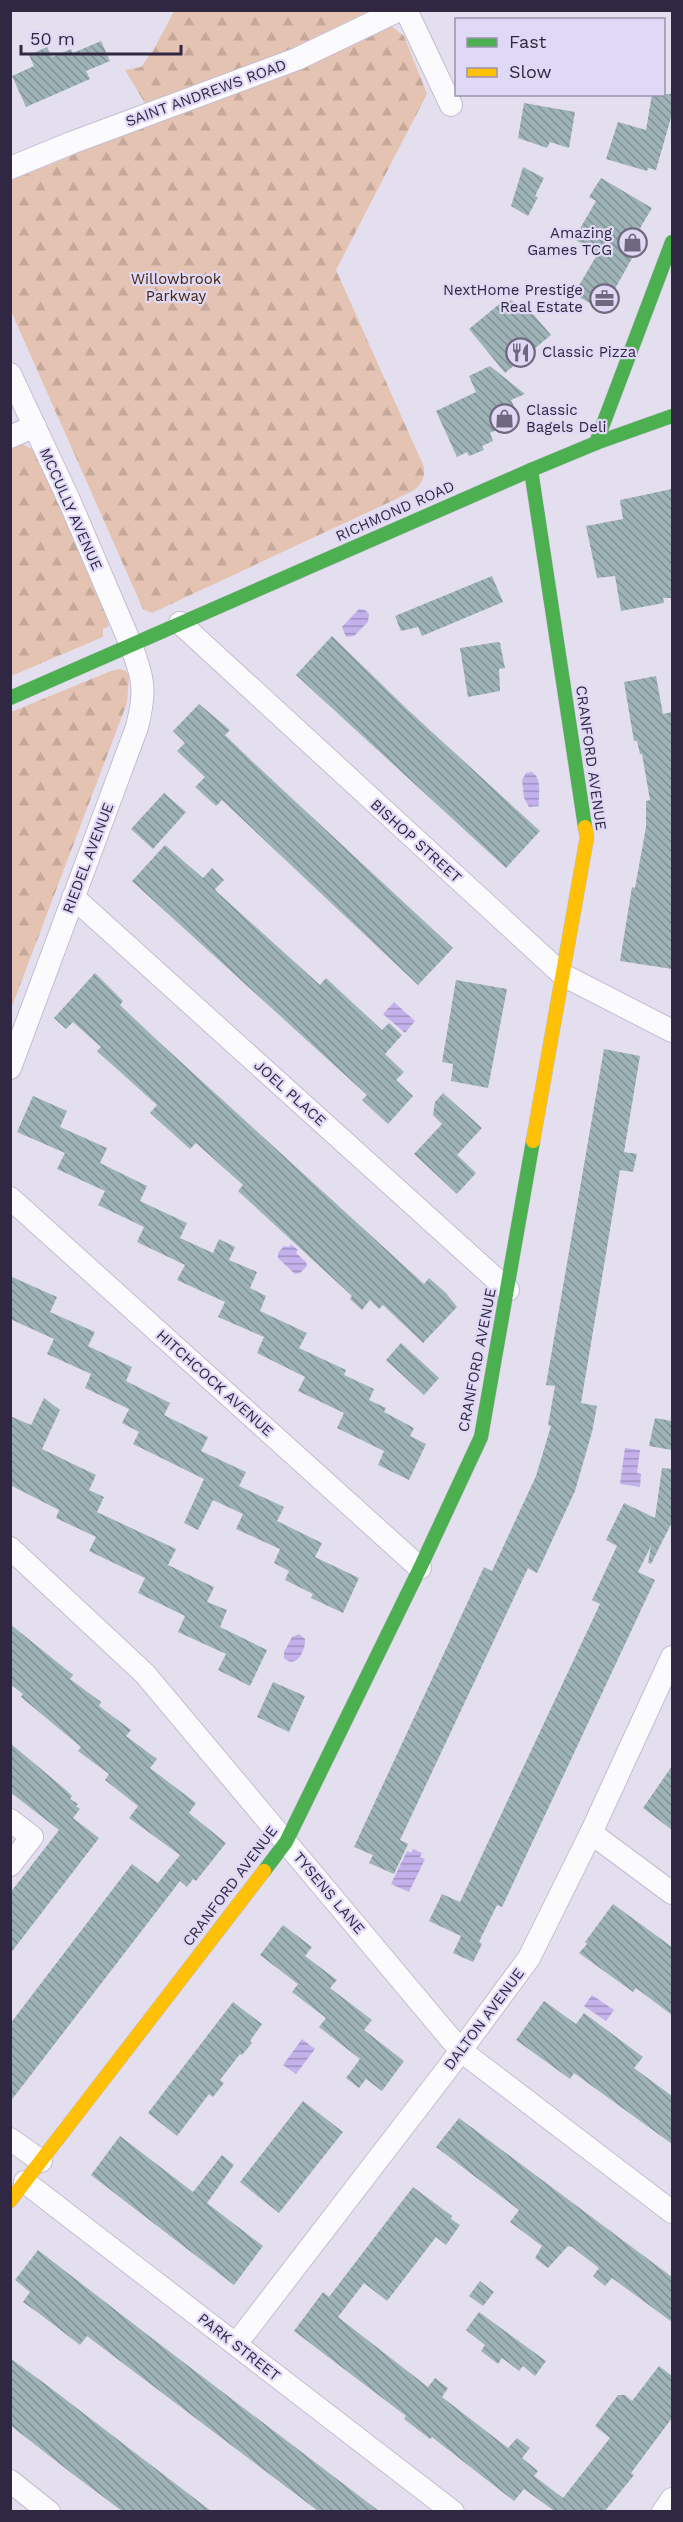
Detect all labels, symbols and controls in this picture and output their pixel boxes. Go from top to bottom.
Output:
scale bar [21,18,182,56]
legend [455,18,665,96]
text: 50 m [30,28,75,49]
text: Fast [509,31,547,52]
street label: SAINT ANDREWS ROAD [123,56,289,130]
text: Slow [509,61,552,82]
place label: Amazing Games TCG [527,224,612,259]
shop icon: Amazing Games TCG [617,226,649,258]
park label: Willowbrook Parkway [131,270,222,305]
place label: NextHome Prestige Real Estate [443,281,583,316]
office icon: NextHome Prestige Real Estate [588,283,620,315]
restaurant icon: Classic Pizza [505,336,537,368]
place label: Classic Pizza [542,343,637,361]
place label: Classic Bagels Deli [526,401,607,436]
shop icon: Classic Bagels Deli [489,403,521,435]
street label: MCCULLY AVENUE [36,445,106,573]
street label: RICHMOND ROAD [333,477,457,545]
street label: CRANFORD AVENUE [572,684,610,832]
street label: BISHOP STREET [367,795,465,887]
street label: RIEDEL AVENUE [59,800,117,916]
street label: JOEL PLACE [250,1056,330,1130]
street label: CRANFORD AVENUE [454,1287,500,1433]
street label: HITCHCOCK AVENUE [153,1326,277,1440]
street label: CRANFORD AVENUE [179,1822,281,1950]
street label: TYSENS LANE [289,1848,369,1938]
street label: DALTON AVENUE [440,1965,528,2073]
street label: PARK STREET [194,2309,284,2385]

